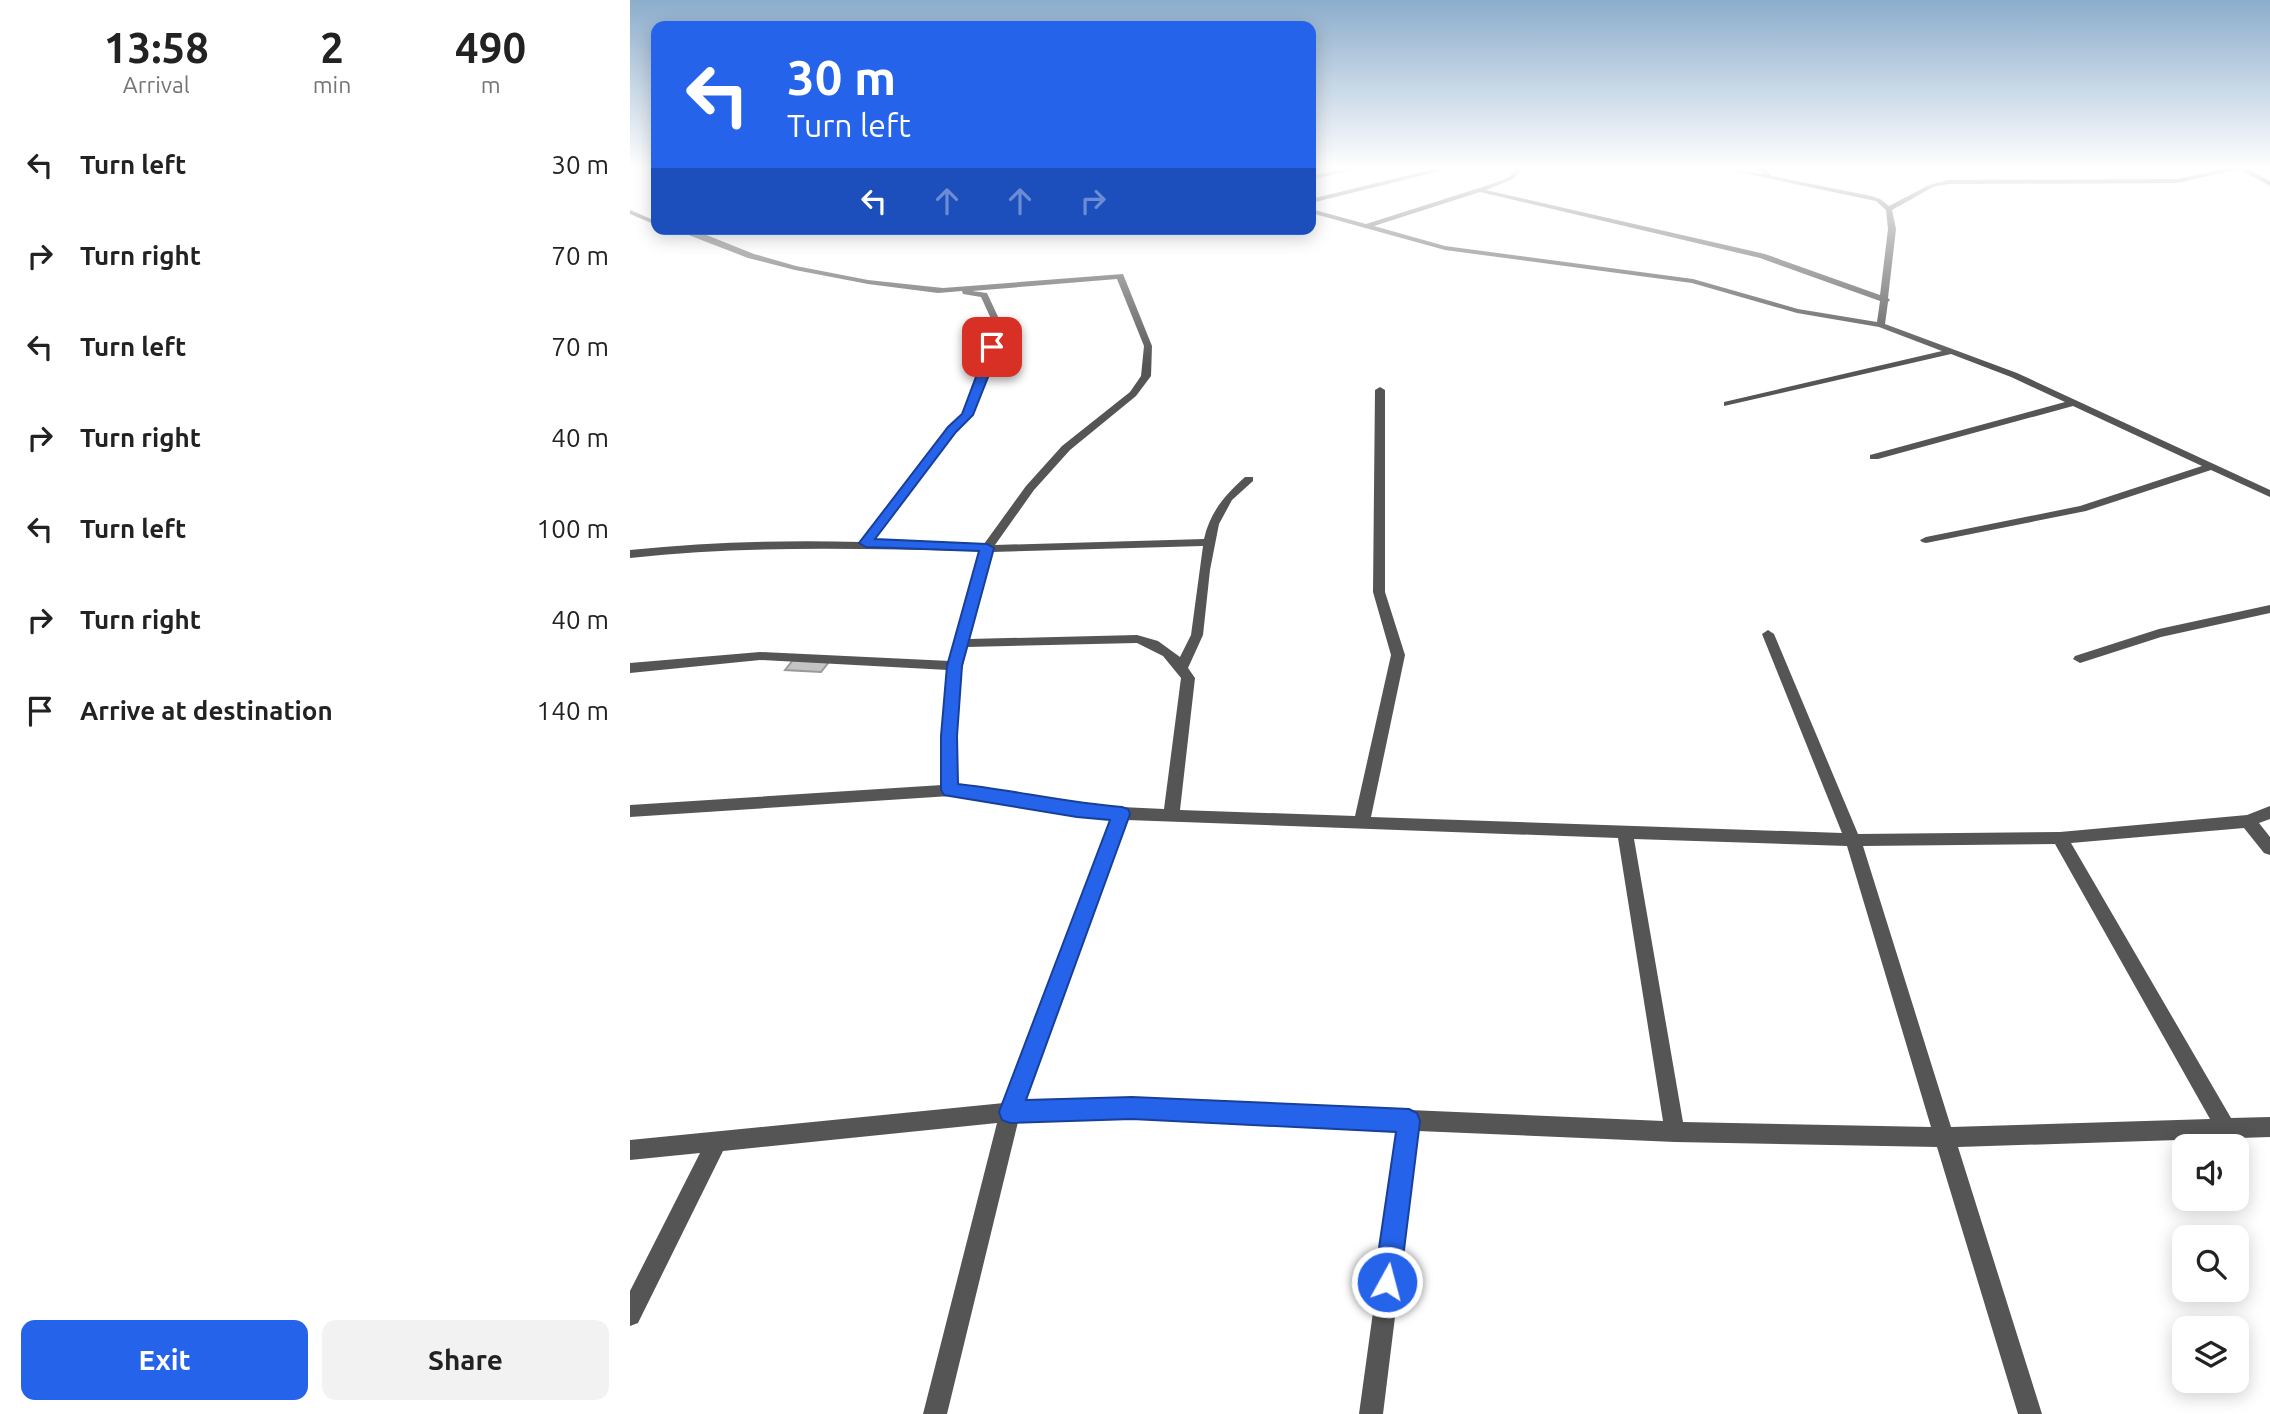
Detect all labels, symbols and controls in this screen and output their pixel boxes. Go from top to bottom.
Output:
text: 13:58 [104,24,209,71]
text: 2 [320,24,344,71]
text: 490 [455,24,526,71]
icon: left [672,49,763,140]
text: 30 m [787,49,896,104]
text: Arrival [123,72,190,97]
text: min [313,72,351,97]
text: m [481,72,501,97]
text: Turn left [787,107,911,143]
icon: left [21,146,59,184]
text: Turn left [80,150,186,179]
text: 30 m [551,150,609,179]
icon: left [855,182,893,220]
icon: ahead [928,182,966,220]
icon: ahead [1001,182,1039,220]
icon: right [1074,182,1112,220]
icon: right [21,237,59,275]
text: Turn right [80,241,201,270]
text: 70 m [551,241,609,270]
pin [962,317,1022,377]
icon: left [21,328,59,366]
icon: arrive [973,328,1011,366]
text: Turn left [80,332,186,361]
text: 70 m [551,332,609,361]
icon: right [21,419,59,457]
text: Turn right [80,423,201,452]
text: 40 m [551,423,609,452]
icon: left [21,510,59,548]
text: Turn left [80,514,186,543]
text: 100 m [537,514,609,543]
icon: right [21,601,59,639]
text: Turn right [80,605,201,634]
text: 40 m [551,605,609,634]
icon: arrive [21,692,59,730]
text: Arrive at destination [80,696,333,725]
text: 140 m [537,696,609,725]
map controls [2172,1134,2249,1393]
button: sound [2172,1134,2249,1211]
button: search [2172,1225,2249,1302]
position arrow [1350,1245,1424,1319]
button: layers [2172,1316,2249,1393]
button: Exit [21,1320,308,1400]
button: Share [322,1320,609,1400]

